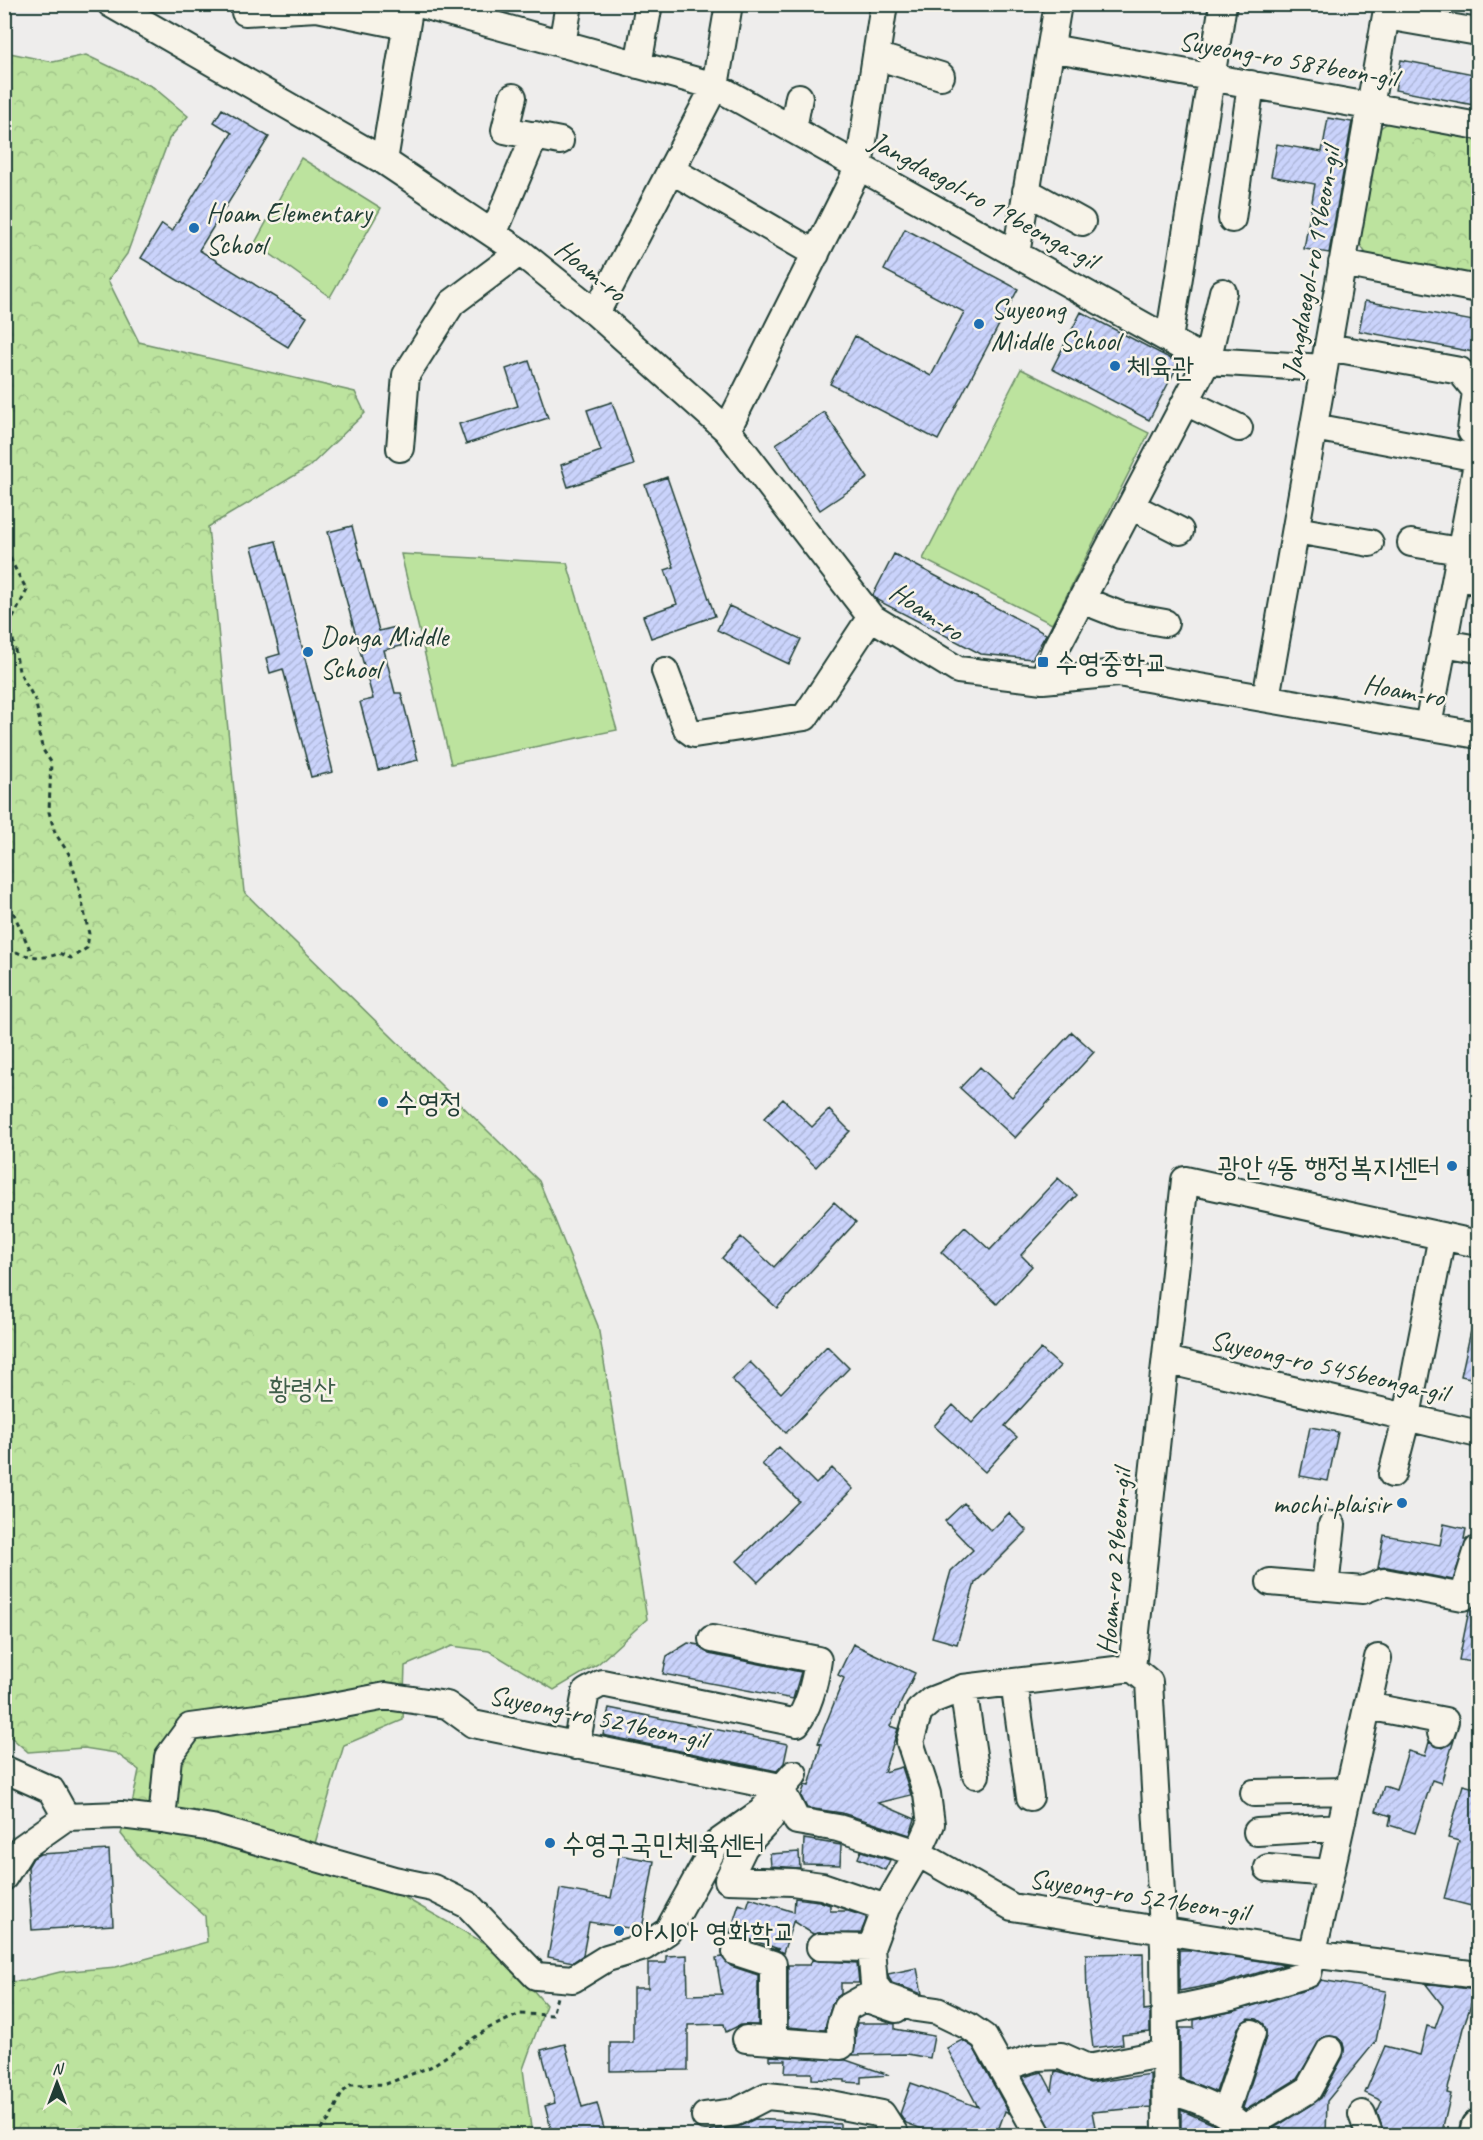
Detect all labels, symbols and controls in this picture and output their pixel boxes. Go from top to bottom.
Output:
street label: Suyeong-ro 587beon-gil [1176,23,1405,96]
street label: Jangdaegol-ro 19beonga-gil [862,122,1108,280]
street label: Jangdaegol-ro 19beon-gil [1273,139,1349,382]
place label: Hoam Elementary School [206,195,374,262]
marker: Hoam Elementary School [187,221,201,235]
street label: Hoam-ro [548,231,635,311]
place label: Suyeong Middle School [991,291,1125,358]
marker: Suyeong Middle School [972,317,986,331]
place label: 체육관 [1127,349,1195,384]
marker: 체육관 [1108,359,1122,373]
street label: Hoam-ro [883,574,972,650]
place label: Donga Middle School [320,619,450,686]
marker: Donga Middle School [301,645,315,659]
place label: 수영중학교 [1055,645,1168,680]
marker: 수영중학교 [1036,655,1050,669]
street label: Hoam-ro [1361,666,1449,715]
place label: 수영정 [395,1085,463,1120]
marker: 수영정 [376,1095,390,1109]
place label: 광안4동 행정복지센터 [1218,1149,1440,1184]
marker: 광안4동 행정복지센터 [1445,1159,1459,1173]
street label: Suyeong-ro 545beonga-gil [1207,1322,1456,1412]
park label: 황령산 [268,1371,336,1406]
street label: Hoam-ro 29beon-gil [1088,1462,1140,1657]
place label: mochi plaisir [1272,1486,1393,1521]
marker: mochi plaisir [1395,1496,1409,1510]
street label: Suyeong-ro 521beon-gil [486,1677,715,1758]
place label: 수영구국민체육센터 [562,1826,765,1861]
marker: 수영구국민체육센터 [543,1836,557,1850]
street label: Suyeong-ro 521beon-gil [1027,1860,1256,1930]
place label: 아시아 영화학교 [631,1914,796,1949]
marker: 아시아 영화학교 [612,1924,626,1938]
north arrow [27,2053,87,2113]
text: N [52,2059,65,2079]

